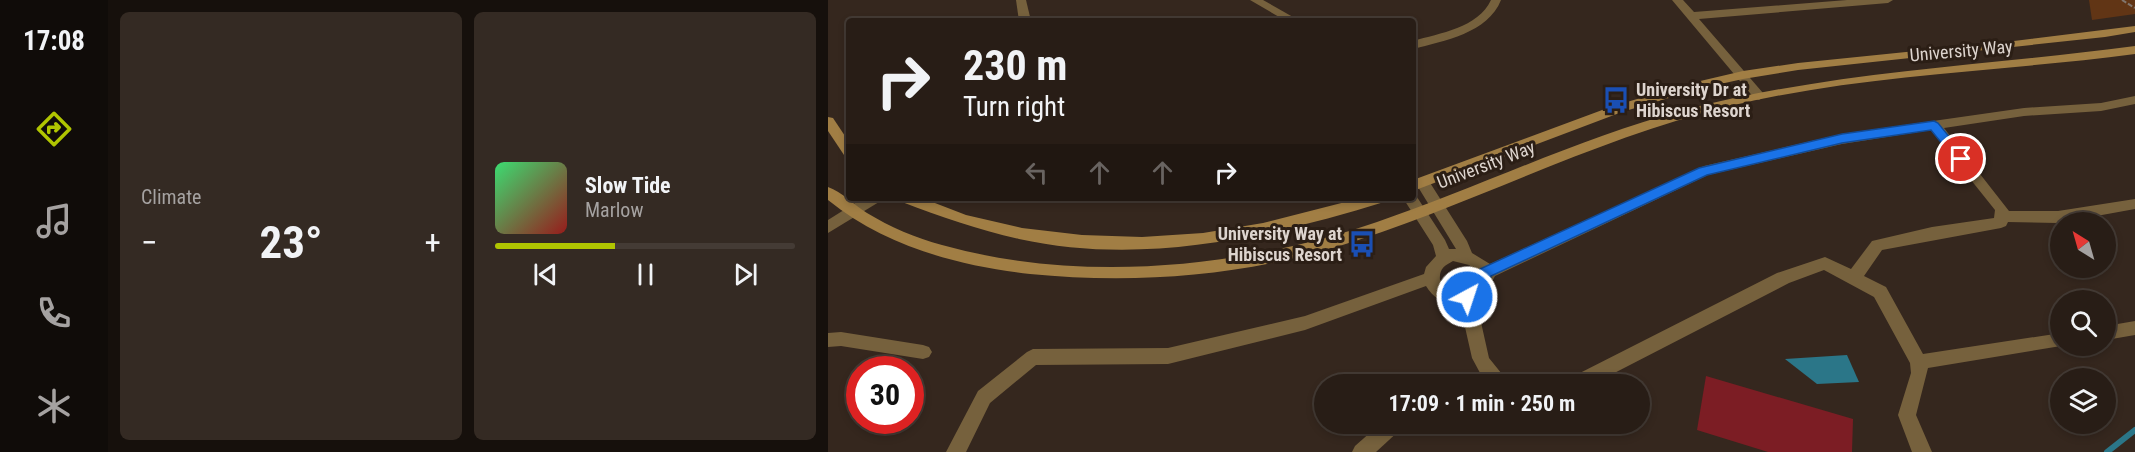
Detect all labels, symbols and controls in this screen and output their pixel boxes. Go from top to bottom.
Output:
text: 17:08 [23,25,85,57]
street label: University Way [1909,36,2014,65]
text: 230 m [963,41,1068,90]
icon: right [864,42,942,120]
place label: University Dr at Hibiscus Resort [1636,79,1751,121]
bus stop icon: University Dr at Hibiscus Resort [1601,85,1631,115]
text: Turn right [963,91,1065,123]
icon: directions [33,108,75,150]
pin [1935,133,1986,184]
street label: University Way [1434,136,1538,193]
icon: arrive [1944,142,1977,175]
icon: left [1020,156,1053,189]
icon: ahead [1083,156,1116,189]
icon: ahead [1146,156,1179,189]
icon: right [1209,156,1242,189]
text: Slow Tide [585,173,671,198]
text: Climate [141,185,201,209]
text: Marlow [585,198,643,222]
icon: music [33,200,75,242]
north arrow [2050,212,2116,278]
map controls [2050,212,2116,434]
text: 23° [260,216,323,269]
text: − [141,223,158,262]
text: + [425,223,441,262]
place label: University Way at Hibiscus Resort [1218,223,1342,265]
bus stop icon: University Way at Hibiscus Resort [1347,229,1377,259]
icon: previous [529,258,562,291]
icon: pause [629,258,662,291]
icon: next [729,258,762,291]
position arrow [1435,265,1499,329]
button: search [2050,290,2116,356]
icon: phone [33,292,75,334]
speed limit sign: 30 [846,356,924,434]
button: layers [2050,368,2116,434]
icon: climate [33,385,75,427]
text: 17:09 · 1 min · 250 m [1389,391,1575,416]

